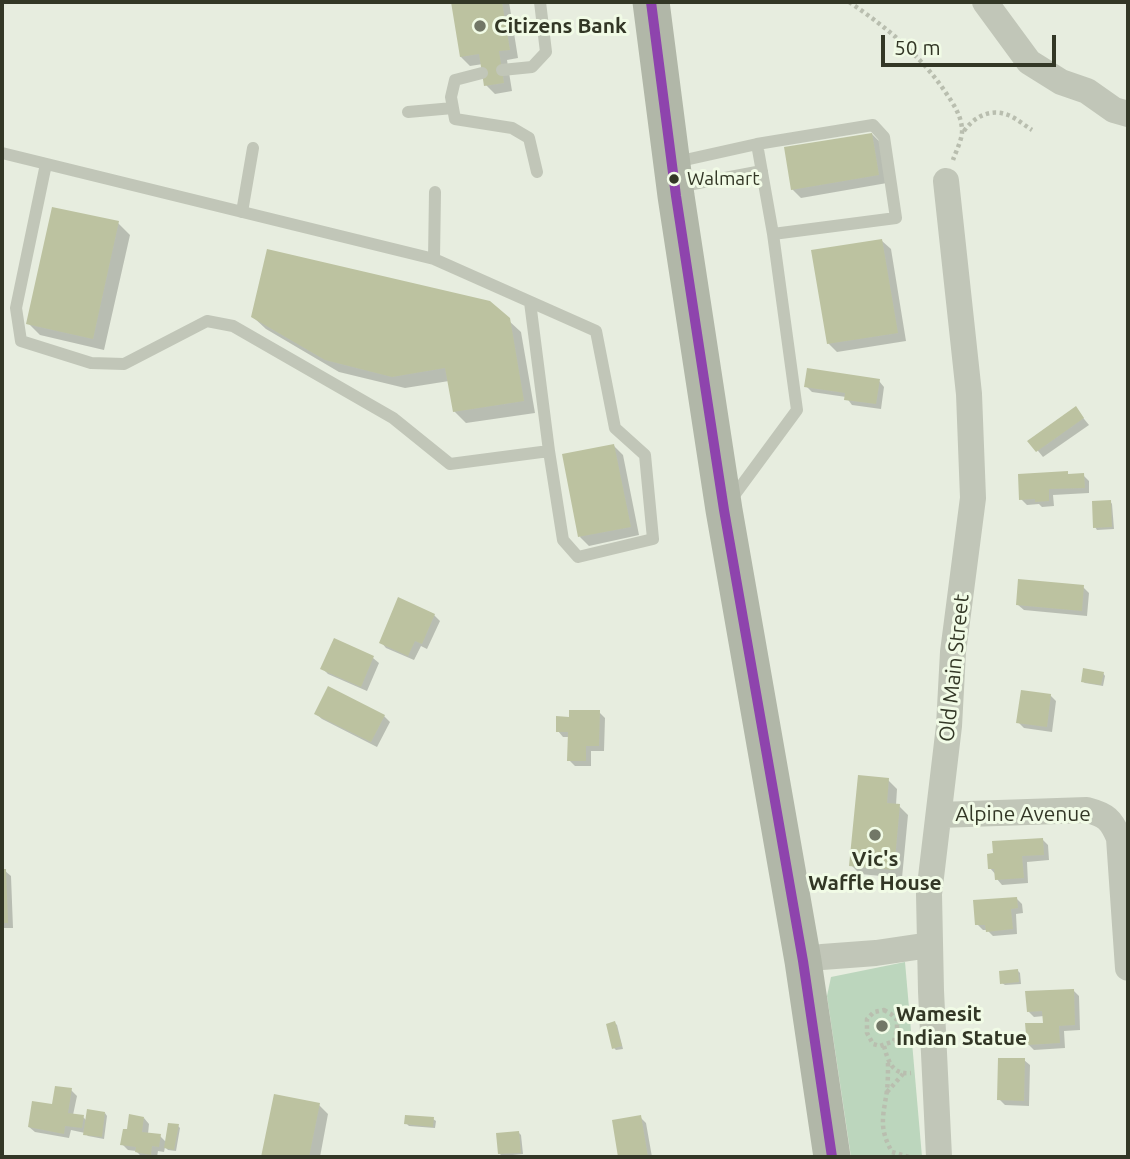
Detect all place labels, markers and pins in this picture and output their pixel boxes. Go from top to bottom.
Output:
place label: Citizens Bank [494,13,627,39]
marker: Citizens Bank [472,18,488,34]
place label: Walmart [687,168,760,190]
marker: Walmart [667,172,681,186]
marker: Vic's Waffle House [867,827,883,843]
place label: Vic's Waffle House [808,846,942,896]
place label: Wamesit Indian Statue [896,1001,1027,1051]
marker: Wamesit Indian Statue [874,1018,890,1034]

